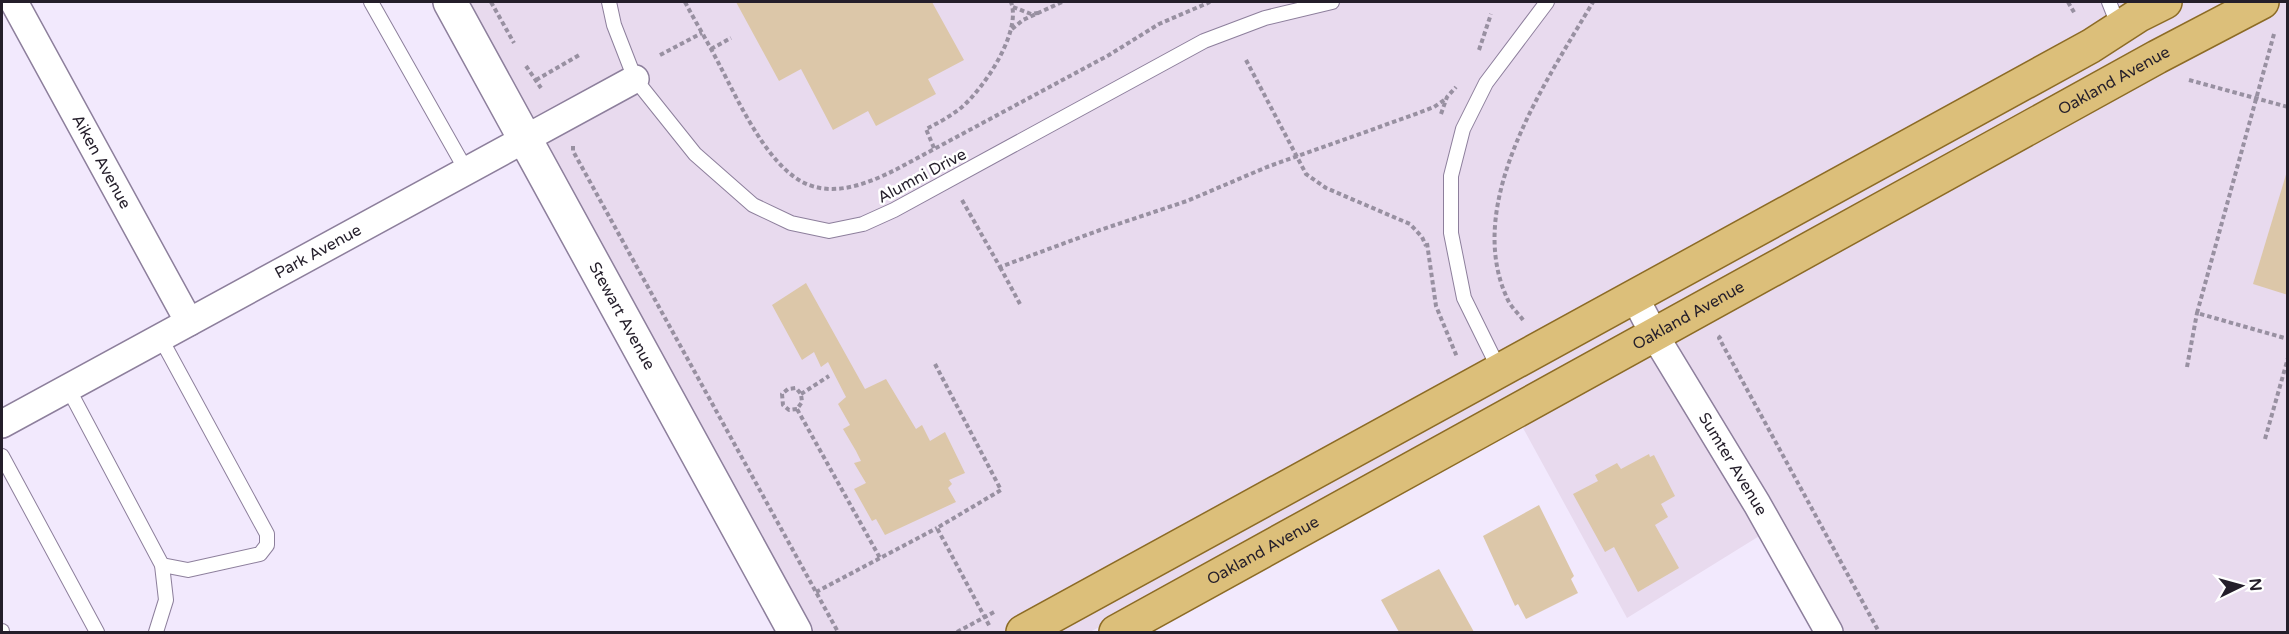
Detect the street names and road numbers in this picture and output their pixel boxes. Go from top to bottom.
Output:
street label: Oakland Avenue [2054,42,2173,120]
street label: Aiken Avenue [67,111,135,212]
street label: Alumni Drive [874,144,970,208]
street label: Park Avenue [271,220,365,283]
street label: Stewart Avenue [584,259,660,373]
street label: Oakland Avenue [1629,277,1748,355]
street label: Sumter Avenue [1694,409,1771,519]
street label: Oakland Avenue [1204,512,1323,590]

